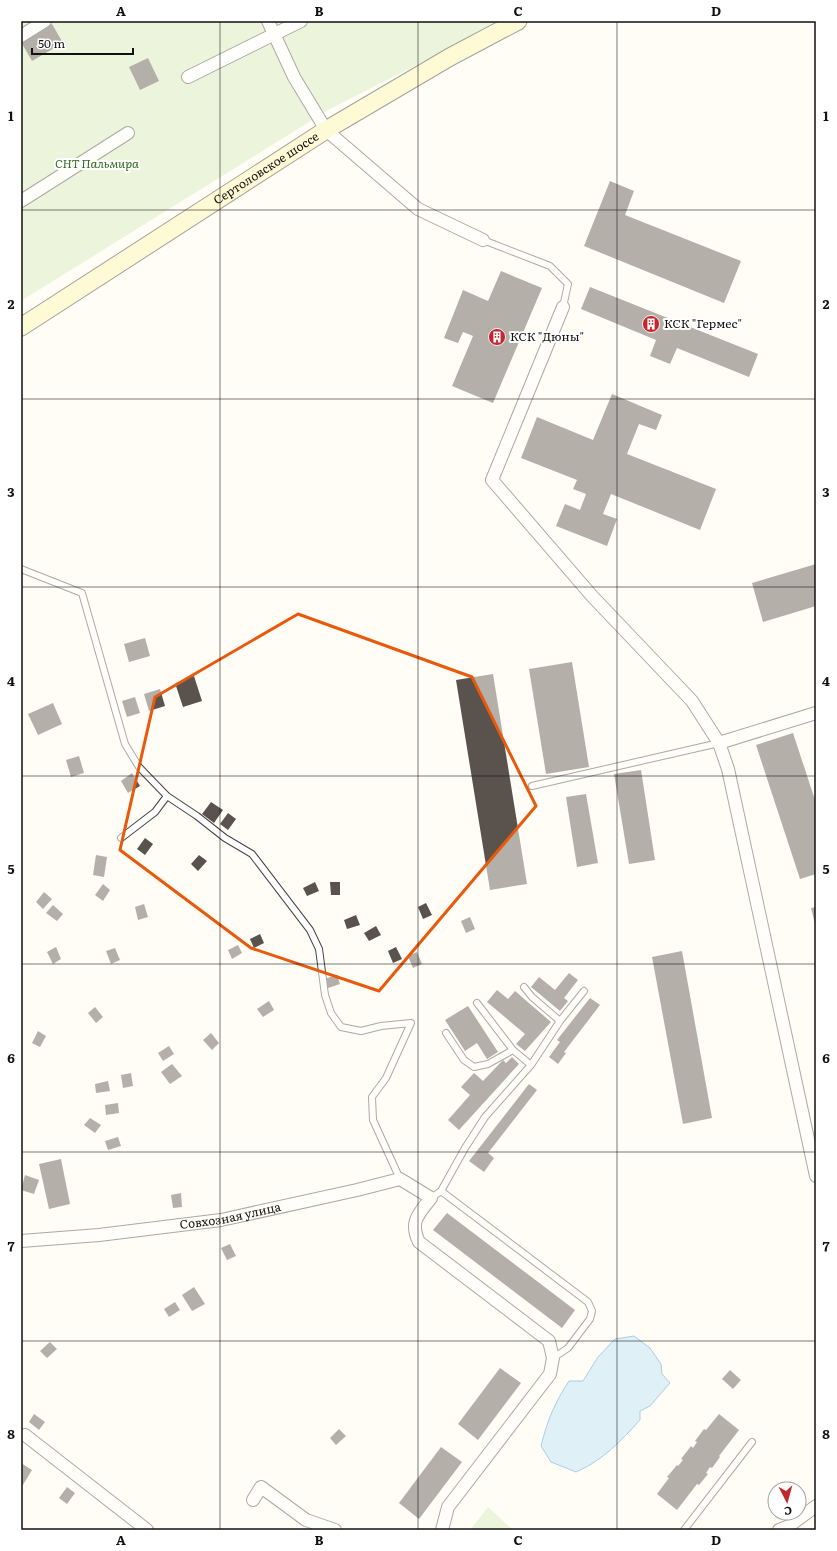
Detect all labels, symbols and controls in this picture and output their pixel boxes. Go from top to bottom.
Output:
text: A [116,1,126,20]
text: B [315,1,324,20]
text: C [513,1,523,20]
text: D [711,1,721,20]
scale bar [32,30,133,56]
text: 50 m [38,34,65,52]
text: 1 [8,106,14,125]
text: 1 [823,106,829,125]
street label: Сертоловское шоссе [209,127,322,208]
park label: СНТ Пальмира [55,154,139,172]
text: 2 [8,294,15,313]
text: 2 [823,294,830,313]
building icon: КСК "Гермес" [641,314,661,334]
place label: КСК "Гермес" [664,314,742,332]
building icon: КСК "Дюны" [487,327,507,347]
place label: КСК "Дюны" [510,327,584,345]
text: 3 [7,482,15,501]
text: 3 [822,482,830,501]
text: 4 [7,671,15,690]
text: 4 [822,671,830,690]
text: 5 [7,859,15,878]
text: 5 [822,859,830,878]
text: 6 [7,1048,15,1067]
text: 6 [822,1048,830,1067]
street label: Совхозная улица [179,1197,283,1233]
text: 7 [7,1236,15,1255]
text: 7 [822,1236,830,1255]
text: 8 [7,1424,15,1443]
text: 8 [822,1424,830,1443]
north arrow [767,1481,807,1521]
text: С [783,1504,793,1520]
text: A [116,1530,126,1549]
text: B [315,1530,324,1549]
text: C [513,1530,523,1549]
text: D [711,1530,721,1549]

